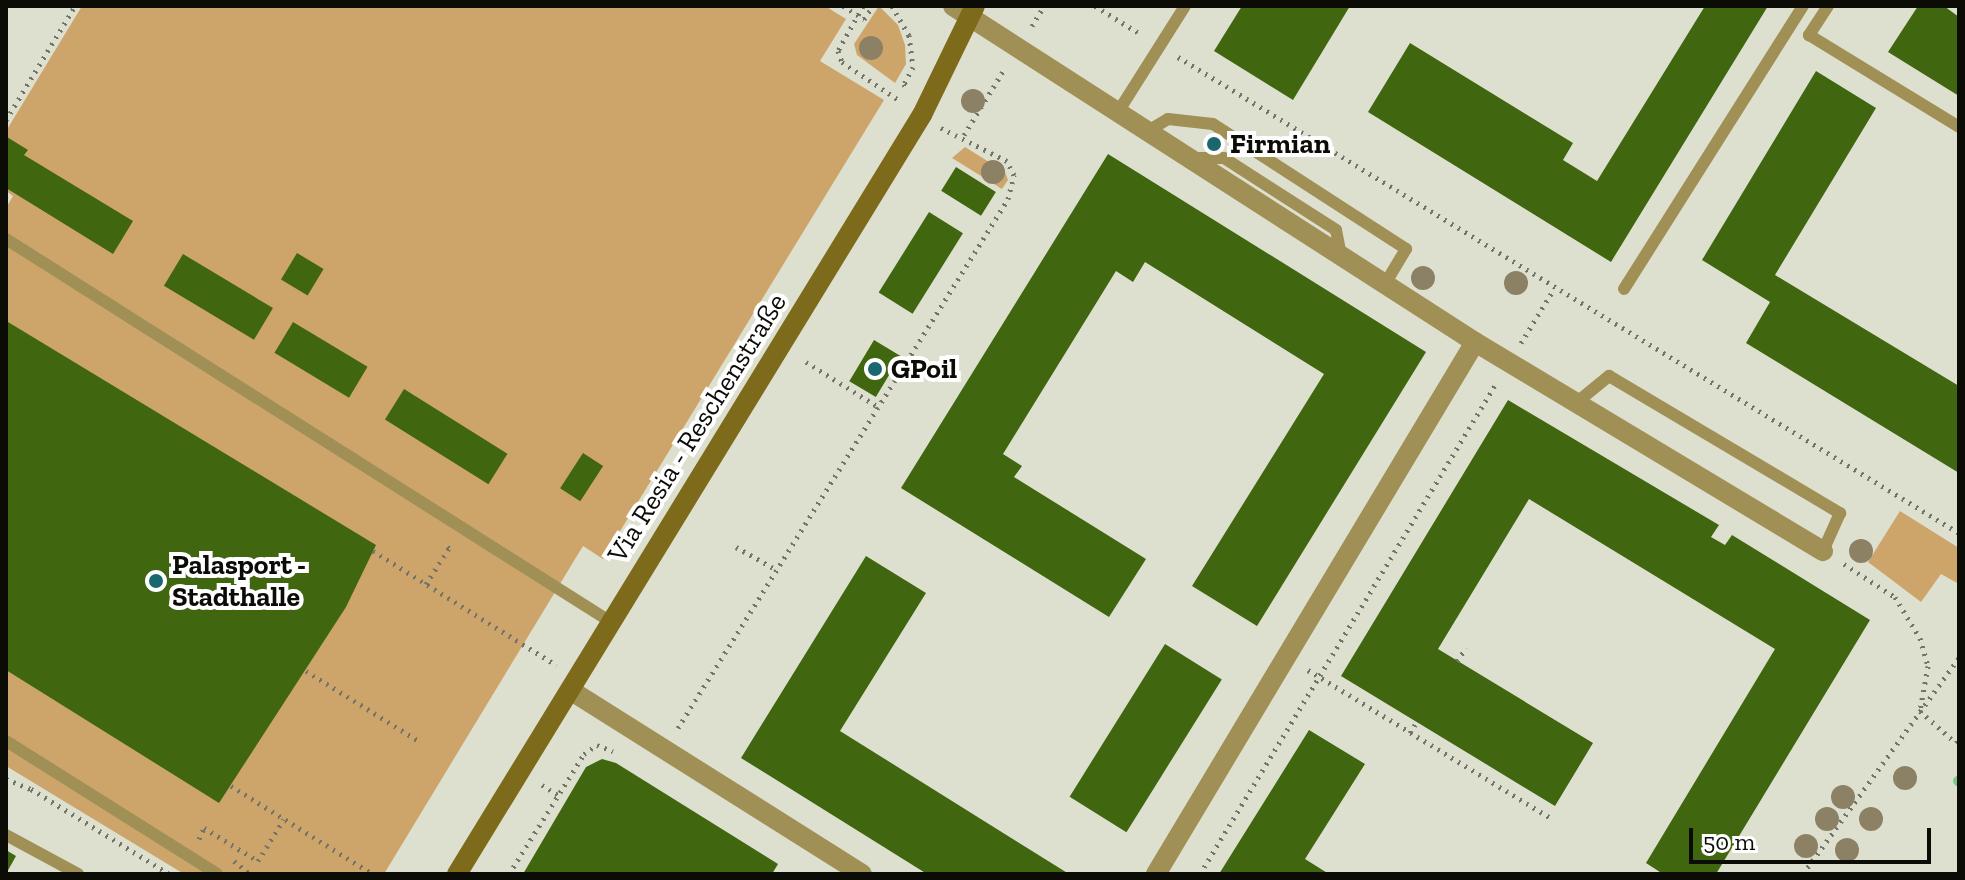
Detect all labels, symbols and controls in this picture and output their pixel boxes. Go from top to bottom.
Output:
place label: Firmian [1230,127,1330,161]
marker: Firmian [1205,135,1223,153]
street label: Via Resia - Reschenstraße [600,287,794,569]
place label: GPoil [891,352,957,386]
marker: GPoil [866,360,884,378]
place label: Palasport - Stadthalle [172,548,306,614]
marker: Palasport - Stadthalle [147,572,165,590]
scale bar [1693,812,1935,862]
text: 50 m [1703,827,1755,856]

